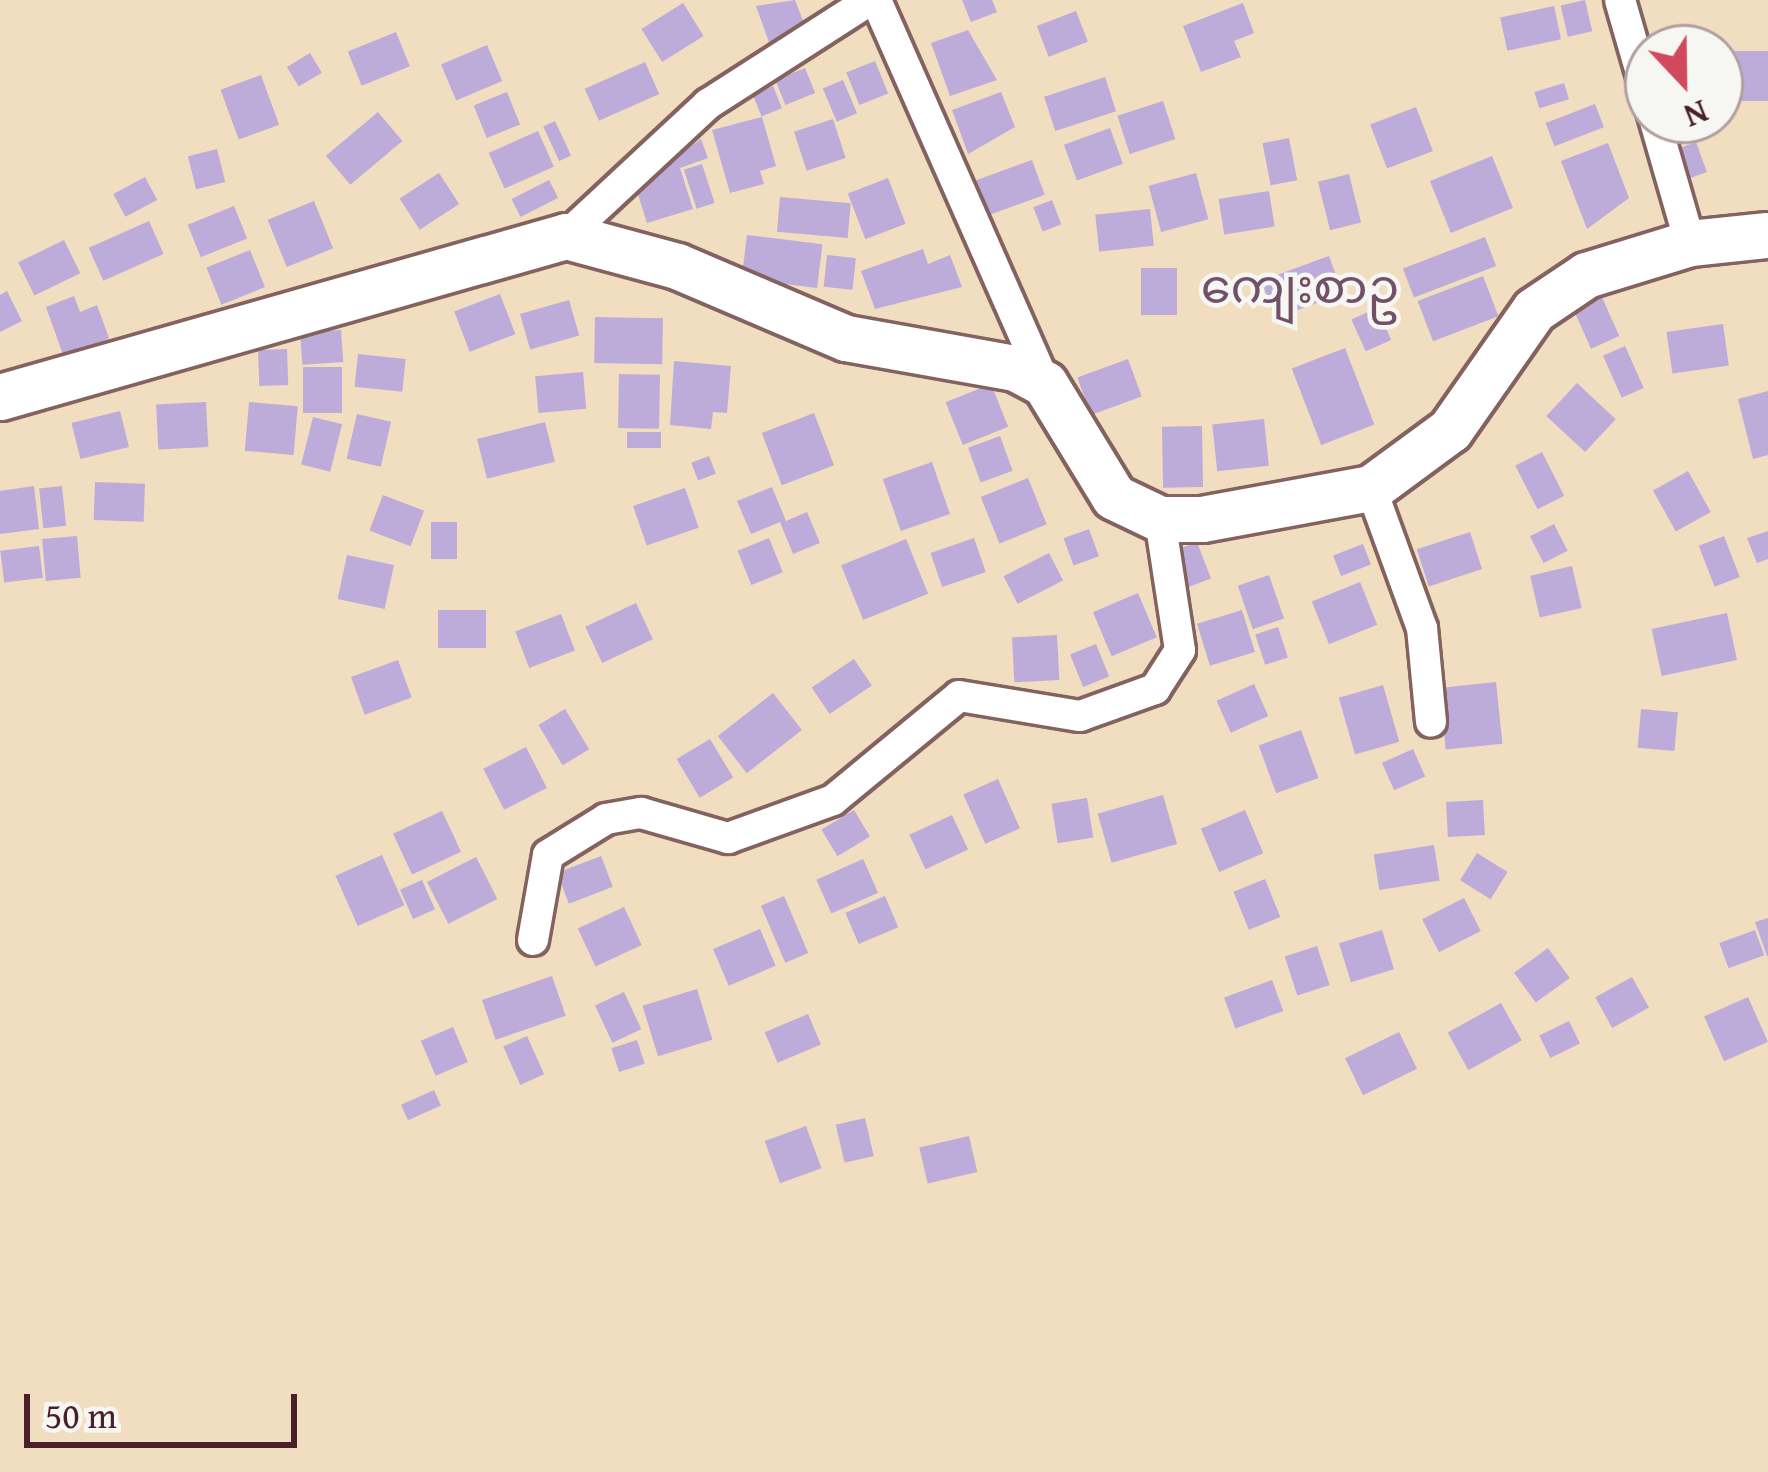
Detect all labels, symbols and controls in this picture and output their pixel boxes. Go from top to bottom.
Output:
north arrow [1624,24,1744,144]
text: N [1677,88,1716,141]
district label: ကျေးစာဥ [1201,257,1399,315]
scale bar [30,1370,303,1444]
text: 50 m [45,1388,117,1441]

